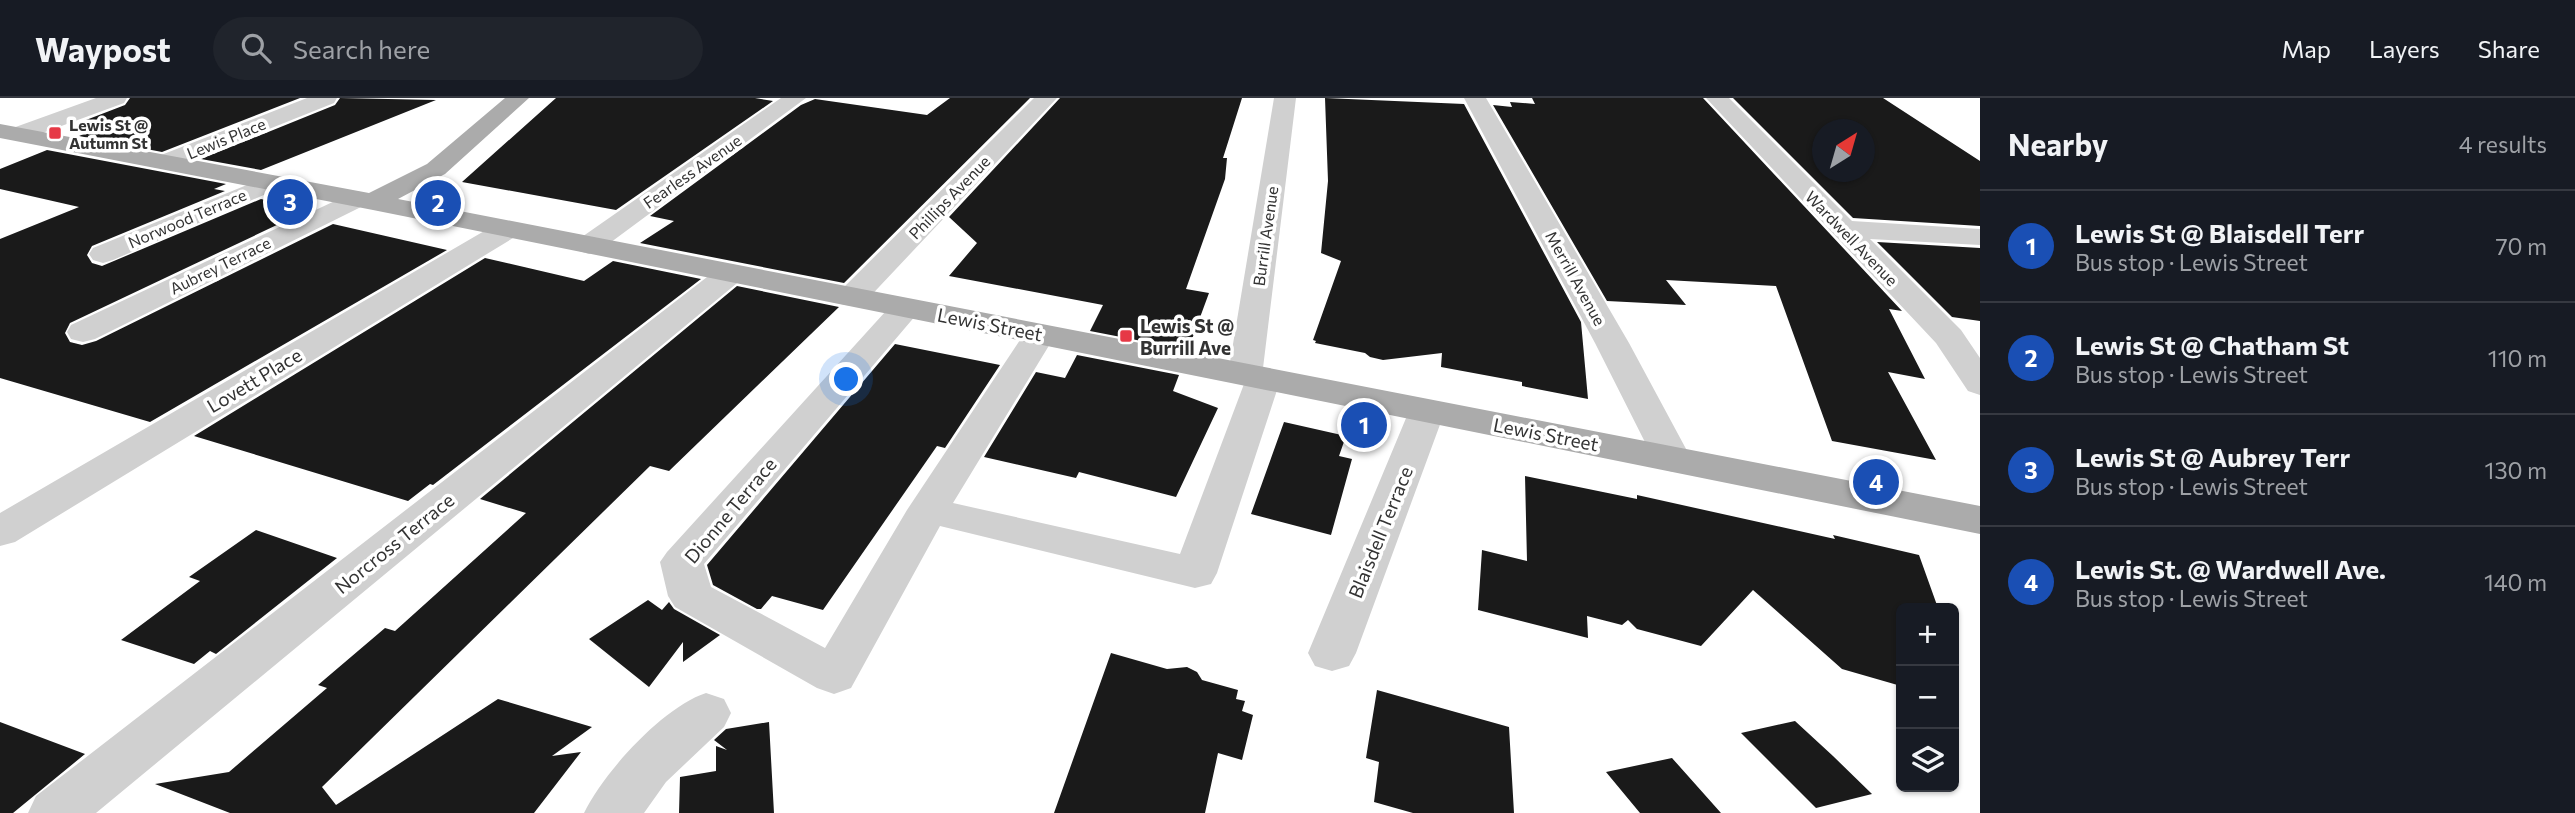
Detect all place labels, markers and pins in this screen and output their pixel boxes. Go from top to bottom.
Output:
place label: Lewis St @ Autumn St [69,115,148,152]
marker: Lewis St @ Autumn St [47,125,63,141]
pin: 3 [267,176,313,228]
pin: 2 [415,177,461,229]
place label: Lewis St @ Burrill Ave [1140,314,1234,359]
marker: Lewis St @ Burrill Ave [1118,328,1134,344]
pin: 1 [1341,399,1387,451]
pin: 4 [1853,456,1899,508]

